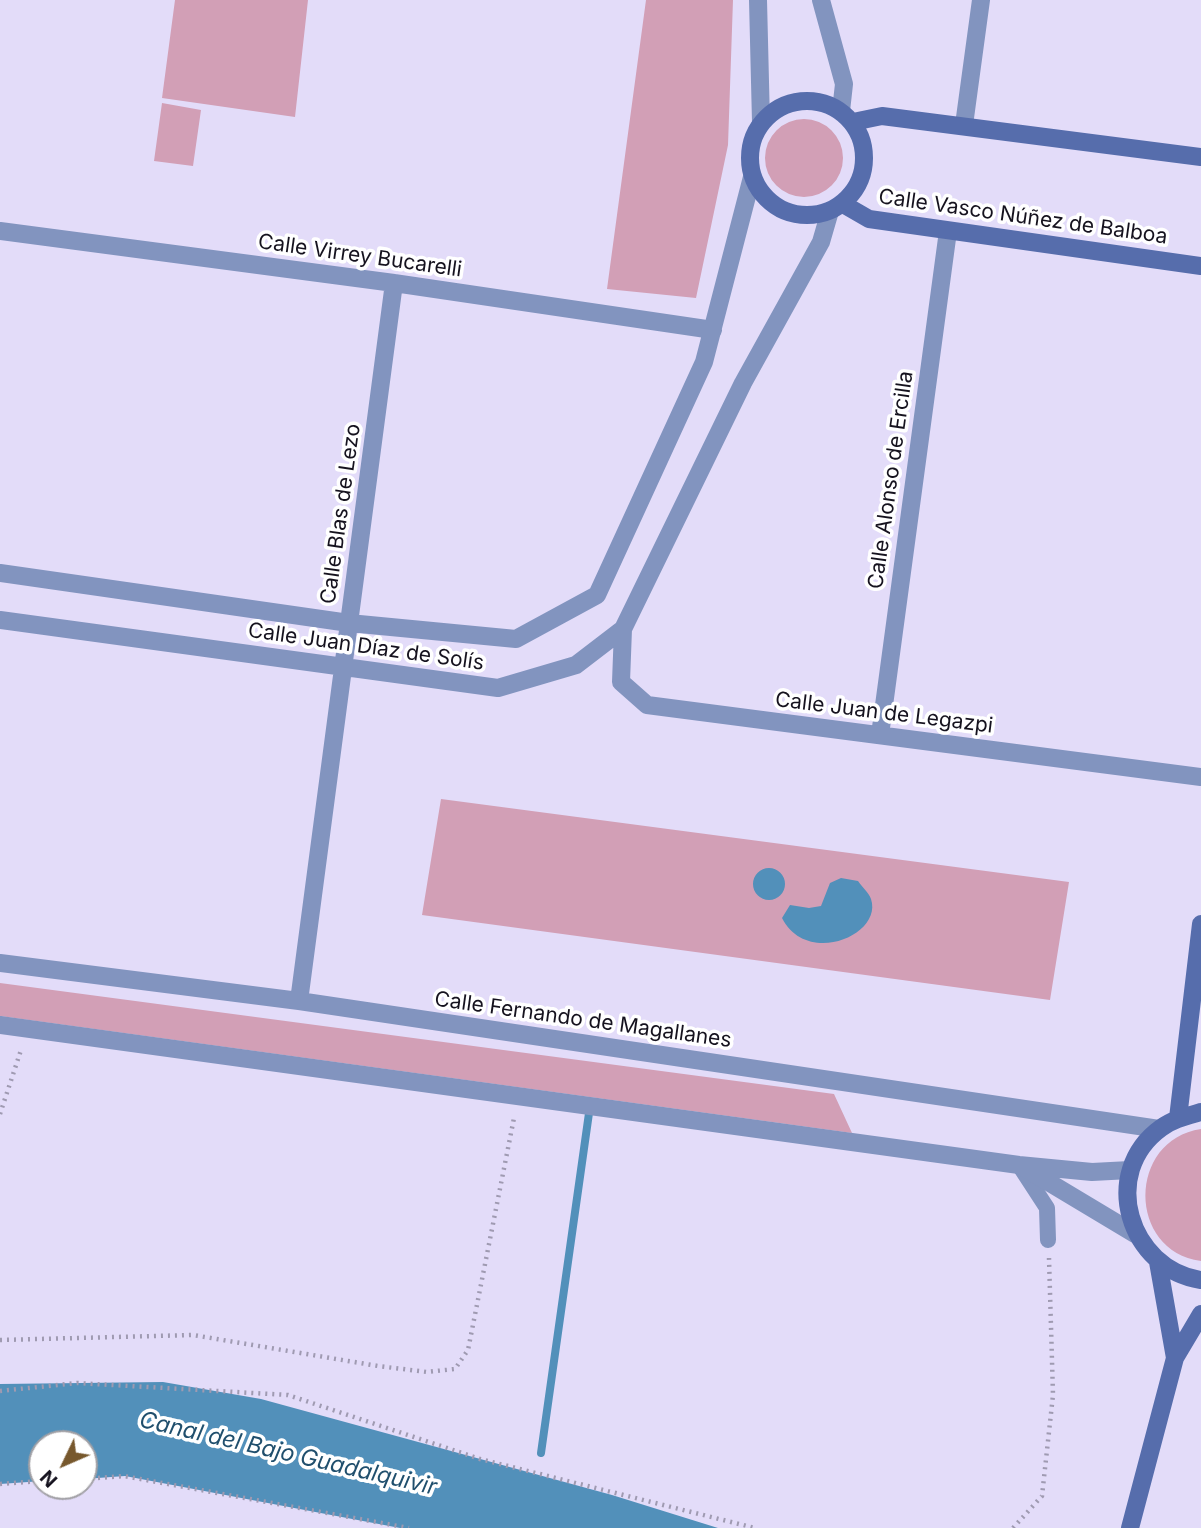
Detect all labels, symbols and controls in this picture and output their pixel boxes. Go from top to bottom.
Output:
street label: Calle Vasco Núñez de Balboa [877,184,1169,250]
street label: Calle Virrey Bucarelli [256,229,464,283]
street label: Calle Alonso de Ercilla [863,369,919,591]
street label: Calle Blas de Lezo [316,422,366,606]
street label: Calle Juan Díaz de Solís [246,618,486,676]
street label: Calle Juan de Legazpi [774,687,994,739]
street label: Calle Fernando de Magallanes [433,987,733,1053]
water label: Canal del Bajo Guadalquivir [137,1406,439,1502]
north arrow [28,1430,98,1500]
text: N [36,1465,62,1492]

